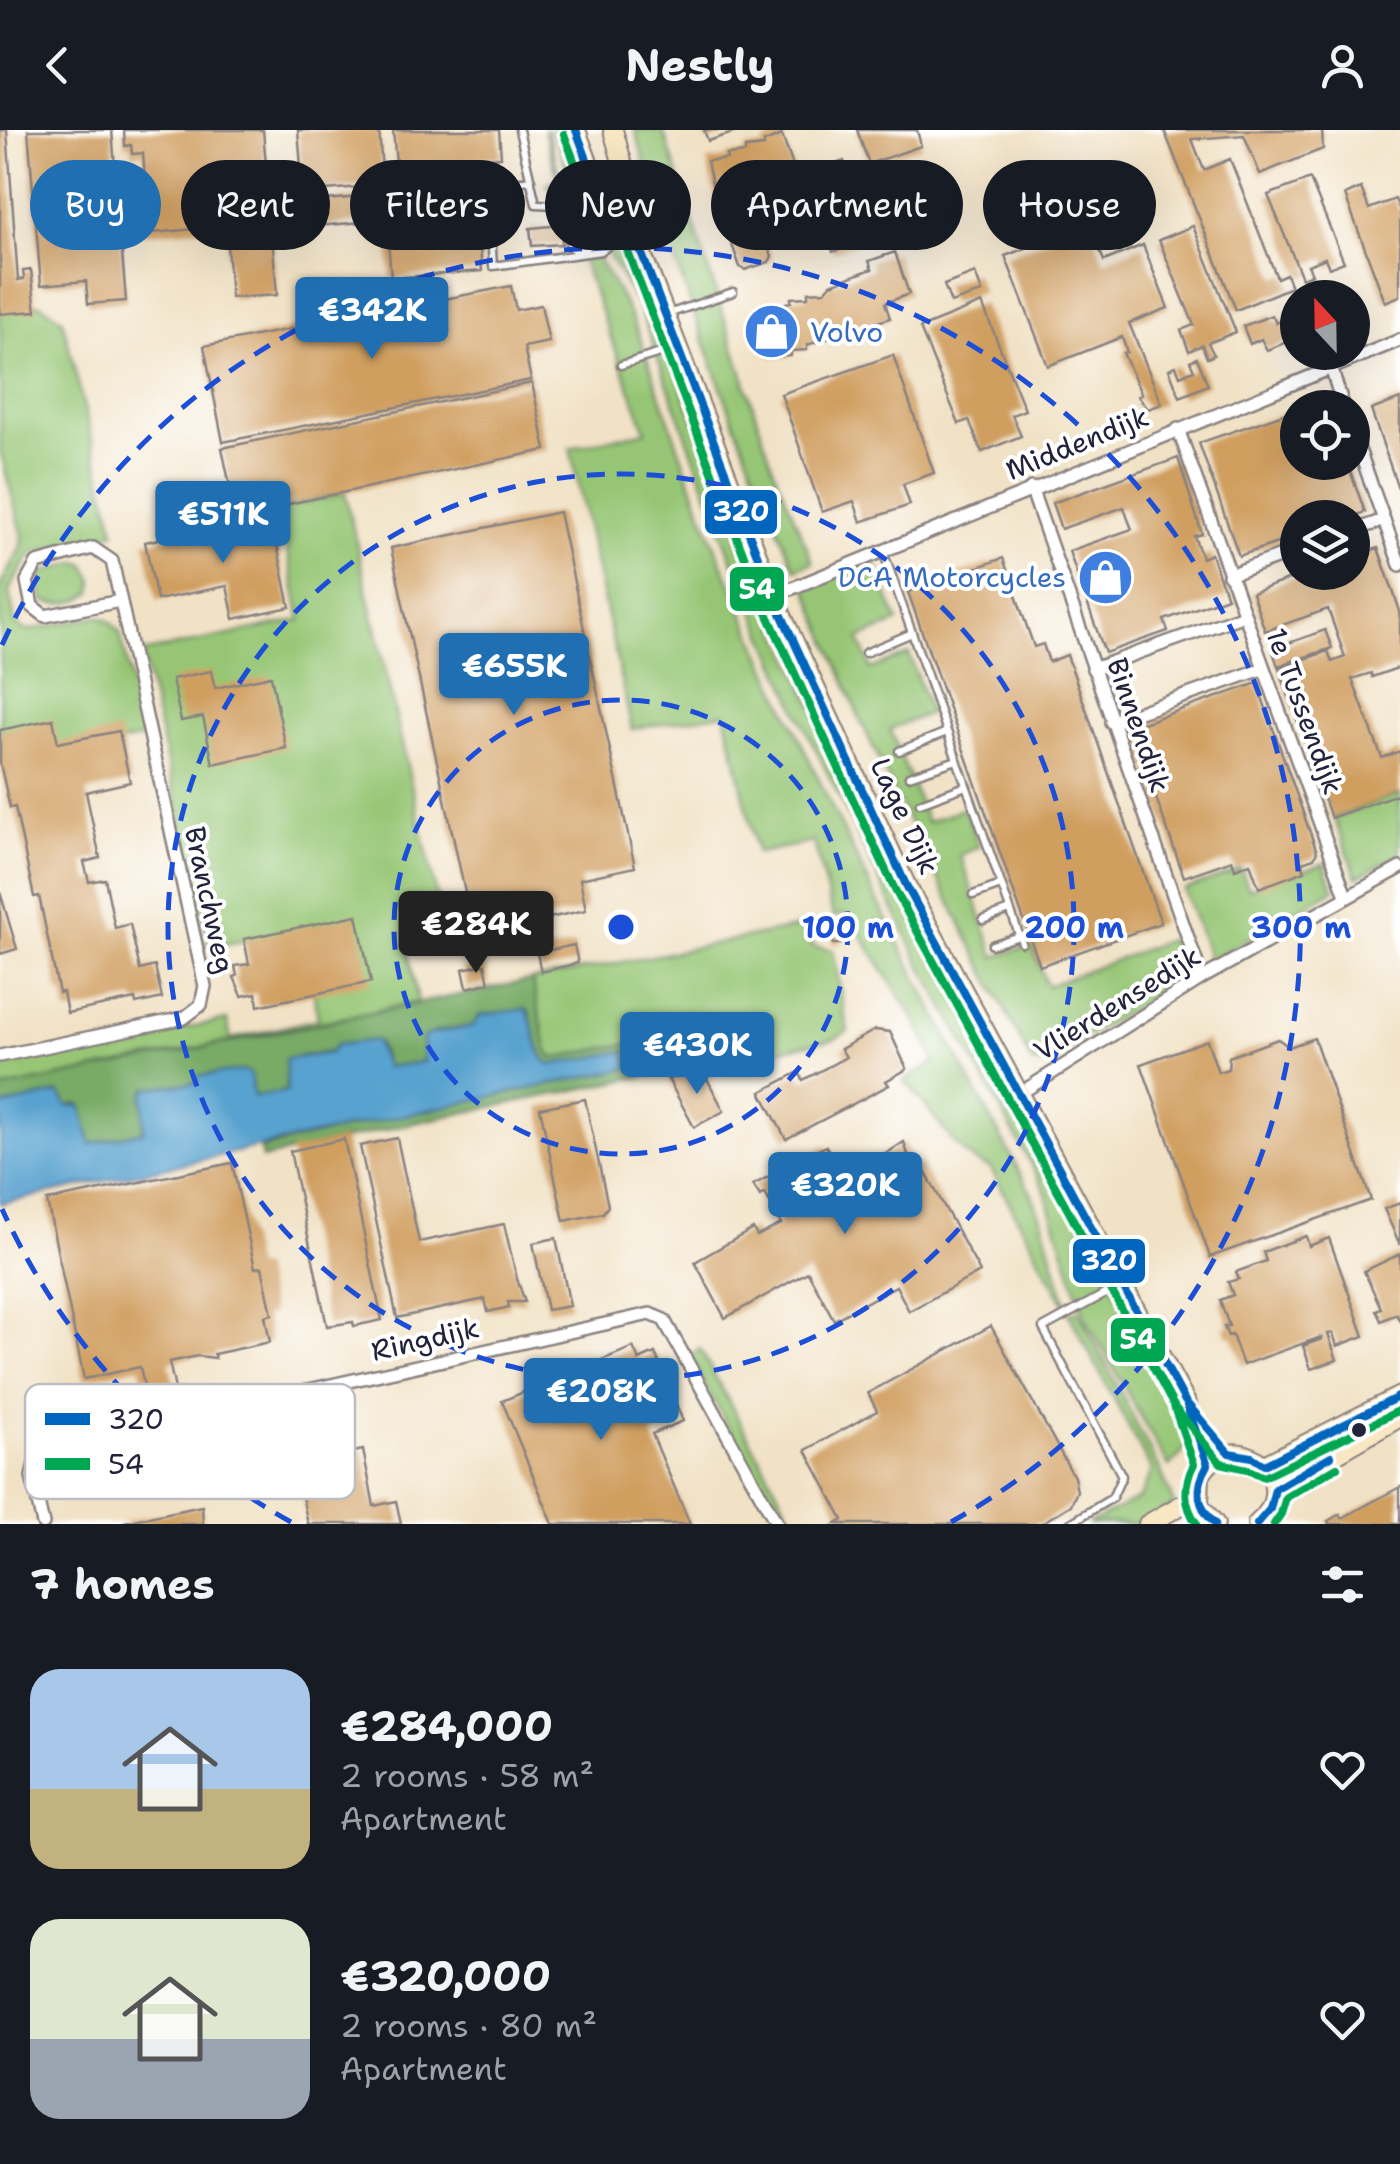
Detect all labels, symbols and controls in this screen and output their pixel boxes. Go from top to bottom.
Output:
text: Nestly [625,35,775,95]
icon: back [30,38,85,93]
icon: person [1315,38,1370,93]
chip: Buy [30,160,161,250]
chip: Rent [181,160,330,250]
chip: Filters [350,160,525,250]
chip: New [545,160,691,250]
chip: Apartment [711,160,963,250]
chip: House [983,160,1156,250]
pin: €342K [302,277,442,362]
north arrow [1280,280,1370,370]
map controls [1280,280,1370,590]
text: €342K [317,288,427,331]
shop icon: Volvo [741,302,801,362]
place label: Volvo [810,313,883,351]
button: locate [1280,390,1370,480]
street label: Middendijk [1000,397,1154,489]
pin: €511K [153,481,293,566]
line badge: 320 [703,488,779,536]
text: €511K [177,492,269,535]
text: 320 [712,492,770,530]
button: layers [1280,500,1370,590]
shop icon: DCA Motorcycles [1075,547,1135,607]
place label: DCA Motorcycles [838,558,1066,596]
line badge: 54 [728,565,786,613]
text: 54 [739,570,776,608]
street label: 1e Tussendijk [1257,623,1353,799]
pin: €655K [444,633,584,718]
text: €655K [461,644,567,687]
street label: Binnendijk [1098,653,1180,797]
street label: Lage Dijk [861,752,949,880]
street label: Branchweg [176,823,244,977]
pin: €284K [406,891,546,976]
text: €284K [421,902,531,945]
text: 100 m [802,907,894,948]
text: 200 m [1024,907,1124,948]
text: 300 m [1251,907,1351,948]
centre of rings [603,909,639,945]
street label: Vlierdensedijk [1026,937,1208,1069]
pin: €430K [627,1012,767,1097]
text: €430K [642,1023,752,1066]
pin: €320K [775,1152,915,1237]
text: €320K [790,1163,900,1206]
line badge: 320 [1071,1237,1147,1285]
text: 320 [1080,1241,1138,1279]
street label: Ringdijk [367,1308,483,1370]
line badge: 54 [1109,1316,1167,1364]
text: 54 [1120,1320,1157,1358]
pin: €208K [531,1358,671,1443]
text: €208K [546,1369,656,1412]
legend [25,1384,355,1499]
text: 320 [108,1400,164,1438]
unlabelled marker [1349,1420,1369,1440]
text: 54 [108,1445,144,1483]
text: 7 homes [30,1556,215,1612]
icon: filters [1315,1557,1370,1612]
text: €284,000 [340,1698,553,1754]
icon: home [110,1709,230,1829]
icon: heart [1315,1742,1370,1797]
text: 2 rooms · 58 m² [340,1754,594,1797]
text: Apartment [340,1797,507,1840]
text: €320,000 [340,1948,551,2004]
icon: home [110,1959,230,2079]
icon: heart [1315,1992,1370,2047]
text: 2 rooms · 80 m² [340,2004,597,2047]
text: Apartment [340,2047,507,2090]

